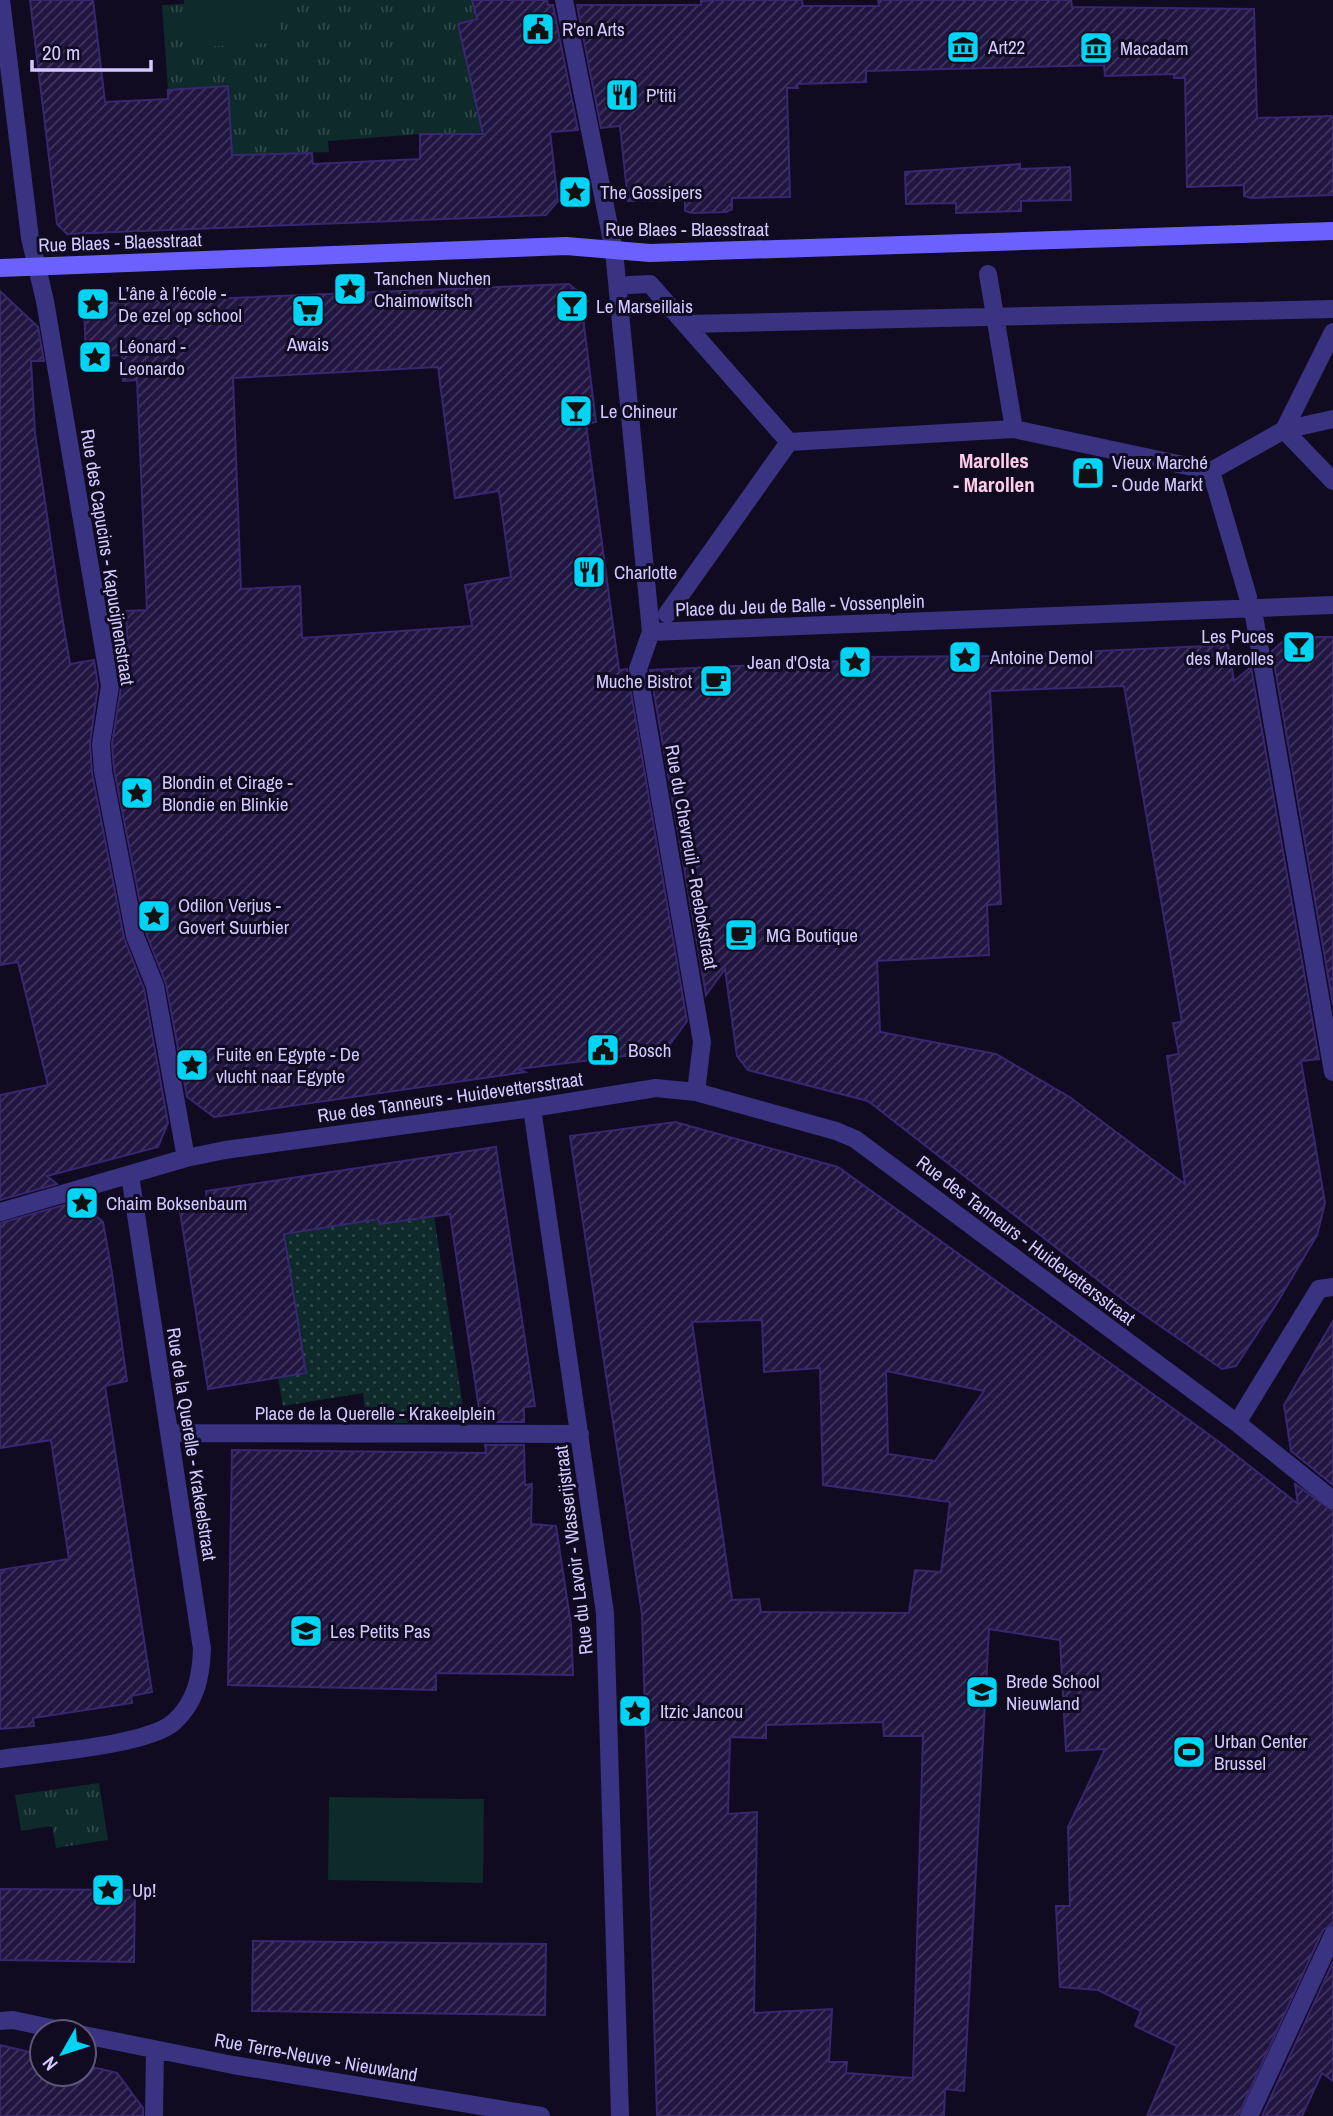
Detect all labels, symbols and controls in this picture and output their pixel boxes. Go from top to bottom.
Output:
public building icon: R'en Arts [519,10,557,48]
place label: R'en Arts [562,16,625,42]
scale bar [32,28,150,72]
museum icon: Art22 [944,28,982,66]
museum icon: Macadam [1077,29,1115,67]
place label: Art22 [987,34,1025,60]
place label: Macadam [1120,35,1188,61]
text: 20 m [42,38,80,67]
restaurant icon: P'titi [603,76,641,114]
place label: P'titi [646,82,677,108]
place icon: The Gossipers [556,173,594,211]
place label: The Gossipers [600,179,702,205]
street label: Rue Blaes - Blaesstraat [605,216,769,242]
street label: Rue Blaes - Blaesstraat [38,226,203,258]
place label: Tanchen Nuchen Chaimowitsch [374,265,491,313]
place icon: Tanchen Nuchen Chaimowitsch [331,270,369,308]
place label: L’âne à l’école - De ezel op school [118,280,242,328]
place icon: L’âne à l’école - De ezel op school [74,285,112,323]
bar icon: Le Marseillais [553,287,591,325]
supermarket icon: Awais [289,292,327,330]
place label: Le Marseillais [596,293,693,319]
place label: Awais [286,331,329,357]
place label: Léonard - Leonardo [119,333,186,381]
place icon: Léonard - Leonardo [76,338,114,376]
bar icon: Le Chineur [557,392,595,430]
place label: Le Chineur [600,398,678,424]
street label: Rue des Capucins - Kapucijnenstraat [75,427,141,688]
district label: Marolles - Marollen [953,446,1035,499]
place label: Vieux Marché - Oude Markt [1112,449,1208,497]
shop icon: Vieux Marché - Oude Markt [1069,454,1107,492]
restaurant icon: Charlotte [570,553,608,591]
place label: Charlotte [614,559,677,585]
street label: Place du Jeu de Balle - Vossenplein [675,588,925,622]
place label: Les Puces des Marolles [1186,623,1274,671]
bar icon: Les Puces des Marolles [1280,628,1318,666]
place icon: Antoine Demol [946,638,984,676]
place icon: Jean d'Osta [836,643,874,681]
place label: Antoine Demol [989,644,1093,670]
place label: Jean d'Osta [747,649,830,675]
cafe icon: Muche Bistrot [697,662,735,700]
place label: Muche Bistrot [596,668,693,694]
street label: Rue du Chevreuil - Reebokstraat [659,743,725,972]
place label: Blondin et Cirage - Blondie en Blinkie [162,769,293,817]
place icon: Blondin et Cirage - Blondie en Blinkie [118,774,156,812]
place label: Odilon Verjus - Govert Suurbier [178,892,290,940]
place icon: Odilon Verjus - Govert Suurbier [135,897,173,935]
cafe icon: MG Boutique [722,916,760,954]
place label: MG Boutique [766,922,858,948]
public building icon: Bosch [584,1031,622,1069]
place label: Bosch [628,1037,671,1063]
place label: Fuite en Egypte - De vlucht naar Egypte [216,1041,360,1089]
place icon: Fuite en Egypte - De vlucht naar Egypte [173,1046,211,1084]
street label: Rue des Tanneurs - Huidevettersstraat [316,1065,585,1128]
street label: Rue des Tanneurs - Huidevettersstraat [911,1149,1141,1331]
place icon: Chaim Boksenbaum [63,1184,101,1222]
place label: Chaim Boksenbaum [106,1190,247,1216]
street label: Rue de la Querelle - Krakeelstraat [161,1326,223,1563]
street label: Place de la Querelle - Krakeelplein [255,1400,495,1426]
street label: Rue du Lavoir - Wasserijstraat [547,1443,599,1656]
school or university icon: Les Petits Pas [287,1612,325,1650]
place label: Les Petits Pas [330,1618,431,1644]
place label: Brede School Nieuwland [1006,1668,1100,1716]
school or university icon: Brede School Nieuwland [963,1673,1001,1711]
place icon: Itzic Jancou [616,1692,654,1730]
place label: Itzic Jancou [660,1698,743,1724]
place label: Urban Center Brussel [1214,1728,1308,1776]
sports icon: Urban Center Brussel [1170,1733,1208,1771]
place icon: Up! [89,1871,127,1909]
place label: Up! [132,1877,156,1903]
north arrow [28,2018,98,2088]
street label: Rue Terre-Neuve - Nieuwland [212,2026,420,2088]
text: N [36,2051,63,2076]

